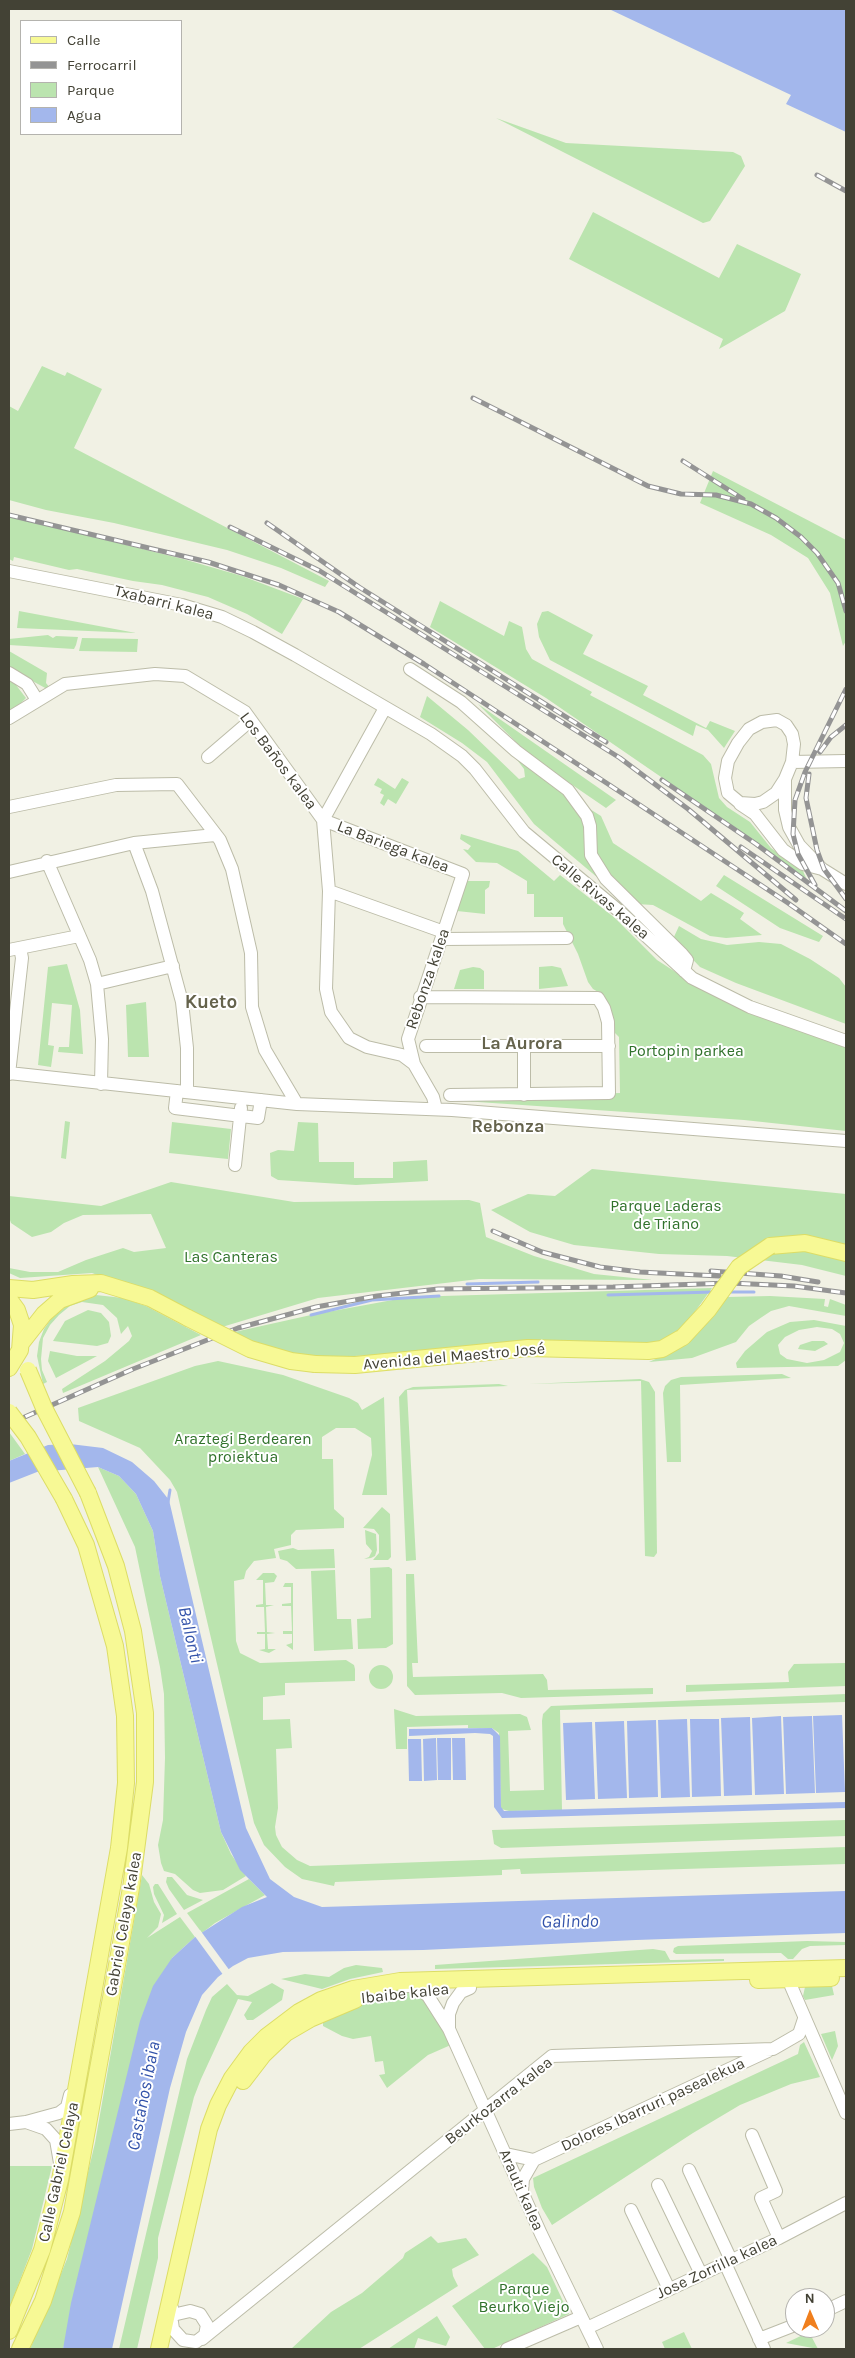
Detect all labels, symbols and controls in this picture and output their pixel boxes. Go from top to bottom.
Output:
legend [20,20,182,135]
text: Calle [67,31,101,49]
text: Ferrocarril [67,56,137,74]
text: Parque [67,81,115,99]
text: Agua [67,106,101,124]
street label: Txabarri kalea [112,581,216,625]
street label: Los Baños kalea [235,708,321,814]
street label: La Bariega kalea [334,817,452,877]
street label: Calle Rivas kalea [547,850,653,944]
street label: Rebonza kalea [402,926,454,1032]
district label: Kueto [185,992,237,1014]
district label: La Aurora [481,1033,563,1055]
park label: Portopin parkea [628,1041,744,1061]
district label: Rebonza [471,1116,545,1138]
park label: Parque Laderas de Triano [610,1196,722,1234]
park label: Las Canteras [184,1247,278,1267]
street label: Avenida del Maestro José [362,1339,546,1375]
park label: Araztegi Berdearen proiektua [174,1429,312,1467]
water label: Ballonti [173,1604,207,1666]
street label: Gabriel Celaya kalea [102,1850,146,1998]
water label: Galindo [541,1911,599,1933]
street label: Ibaibe kalea [360,1980,450,2008]
water label: Castaños ibaia [123,2039,165,2153]
street label: Beurkozarra kalea [441,2053,557,2149]
street label: Dolores Ibarruri pasealekua [558,2054,748,2156]
street label: Calle Gabriel Celaya [35,2100,83,2244]
street label: Arauti kalea [494,2146,548,2234]
street label: Jose Zorrilla kalea [654,2231,780,2303]
park label: Parque Beurko Viejo [479,2279,569,2317]
north arrow [785,2288,835,2338]
text: N [805,2290,815,2307]

